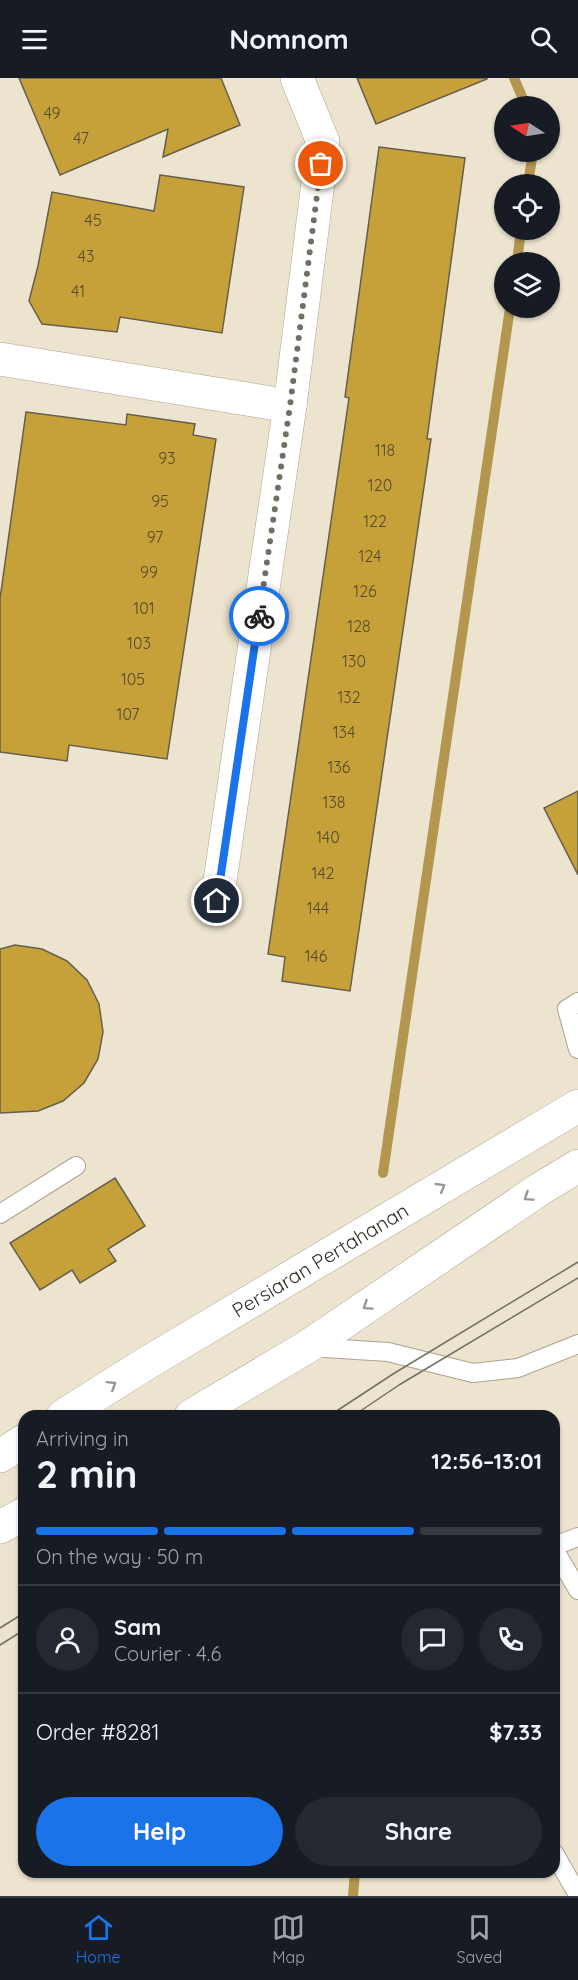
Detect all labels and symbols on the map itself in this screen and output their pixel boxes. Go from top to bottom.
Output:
north arrow [494,96,560,162]
house number: 49 [43,103,61,123]
house number: 47 [73,128,89,148]
pin [295,138,346,189]
house number: 45 [84,210,102,230]
house number: 43 [78,246,94,266]
house number: 41 [71,281,85,301]
house number: 118 [375,440,395,460]
house number: 93 [158,448,176,468]
house number: 120 [368,475,392,495]
house number: 95 [151,491,169,511]
house number: 122 [363,511,387,531]
house number: 97 [147,527,163,547]
house number: 124 [359,546,381,566]
house number: 99 [140,562,158,582]
house number: 126 [353,581,377,601]
courier [229,586,289,646]
house number: 101 [133,598,155,618]
house number: 128 [347,616,371,636]
house number: 103 [127,633,151,653]
house number: 130 [342,651,366,671]
house number: 105 [121,669,145,689]
house number: 132 [337,687,361,707]
house number: 107 [117,704,139,724]
house number: 134 [333,722,355,742]
house number: 136 [328,757,351,777]
house number: 138 [323,792,345,812]
house number: 140 [316,827,340,847]
house number: 142 [312,863,335,883]
pin [191,875,242,926]
house number: 144 [307,898,329,918]
house number: 146 [305,946,328,966]
one-way arrow [435,1183,445,1194]
one-way arrow [524,1190,535,1201]
street label: Persiaran Pertahanan [227,1197,413,1323]
one-way arrow [363,1299,374,1310]
one-way arrow [106,1380,116,1392]

